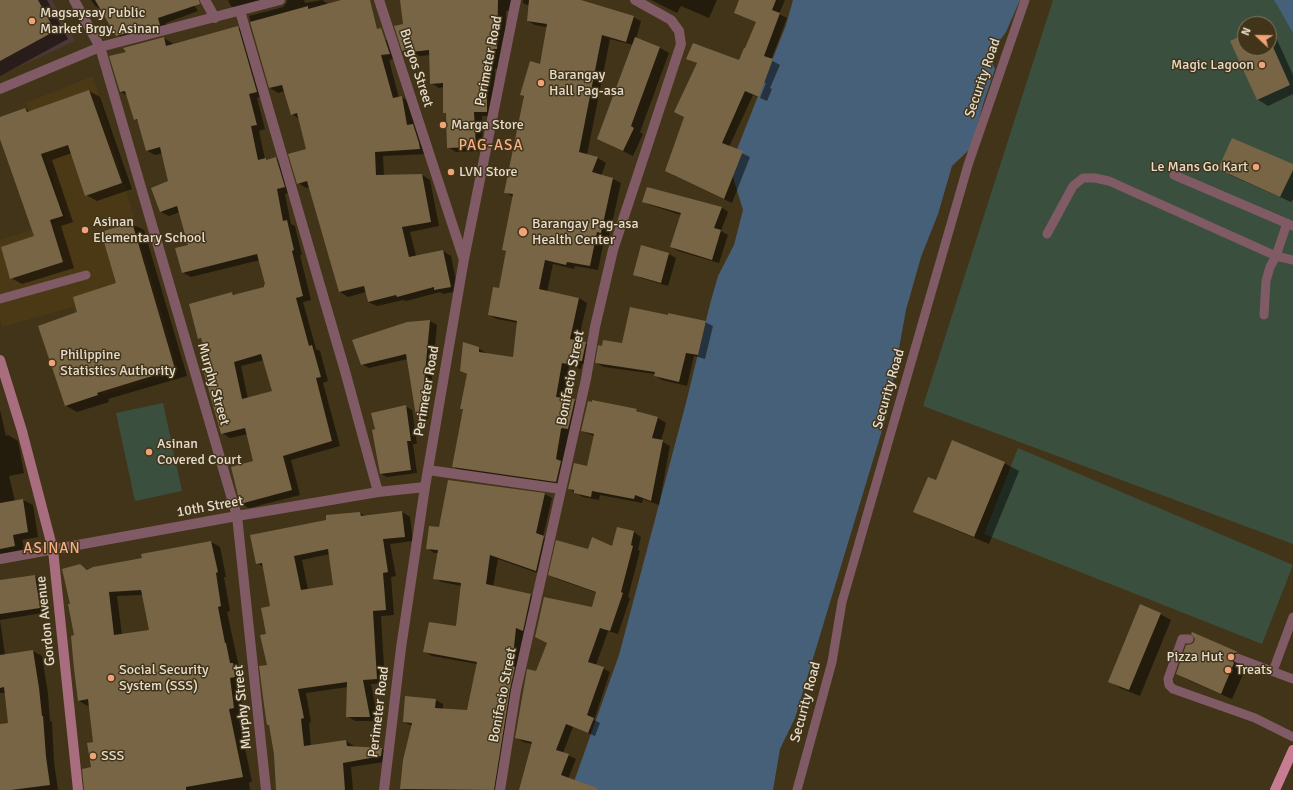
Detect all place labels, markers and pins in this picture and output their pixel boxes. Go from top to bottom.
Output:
place label: Magsaysay Public Market Brgy. Asinan [40,5,159,38]
marker: Magsaysay Public Market Brgy. Asinan [27,16,37,26]
place label: Magic Lagoon [1171,57,1254,73]
marker: Magic Lagoon [1257,60,1267,70]
place label: Barangay Hall Pag-asa [549,67,624,100]
marker: Barangay Hall Pag-asa [536,78,546,88]
place label: Marga Store [451,117,524,133]
marker: Marga Store [438,120,448,130]
place label: Le Mans Go Kart [1151,159,1248,175]
marker: Le Mans Go Kart [1251,162,1261,172]
place label: LVN Store [459,164,517,180]
marker: LVN Store [446,167,456,177]
place label: Asinan Elementary School [93,214,206,246]
place label: Barangay Pag-asa Health Center [532,216,639,248]
marker: Asinan Elementary School [80,225,90,235]
marker: Barangay Pag-asa Health Center [517,226,529,238]
place label: Philippine Statistics Authority [60,347,176,380]
marker: Philippine Statistics Authority [47,358,57,368]
place label: Asinan Covered Court [157,436,242,468]
marker: Asinan Covered Court [144,447,154,457]
place label: Pizza Hut [1167,649,1223,665]
marker: Pizza Hut [1226,652,1236,662]
place label: Social Security System (SSS) [119,662,209,694]
place label: Treats [1236,662,1272,678]
marker: Treats [1223,665,1233,675]
marker: Social Security System (SSS) [106,673,116,683]
place label: SSS [101,748,124,764]
marker: SSS [88,751,98,761]

